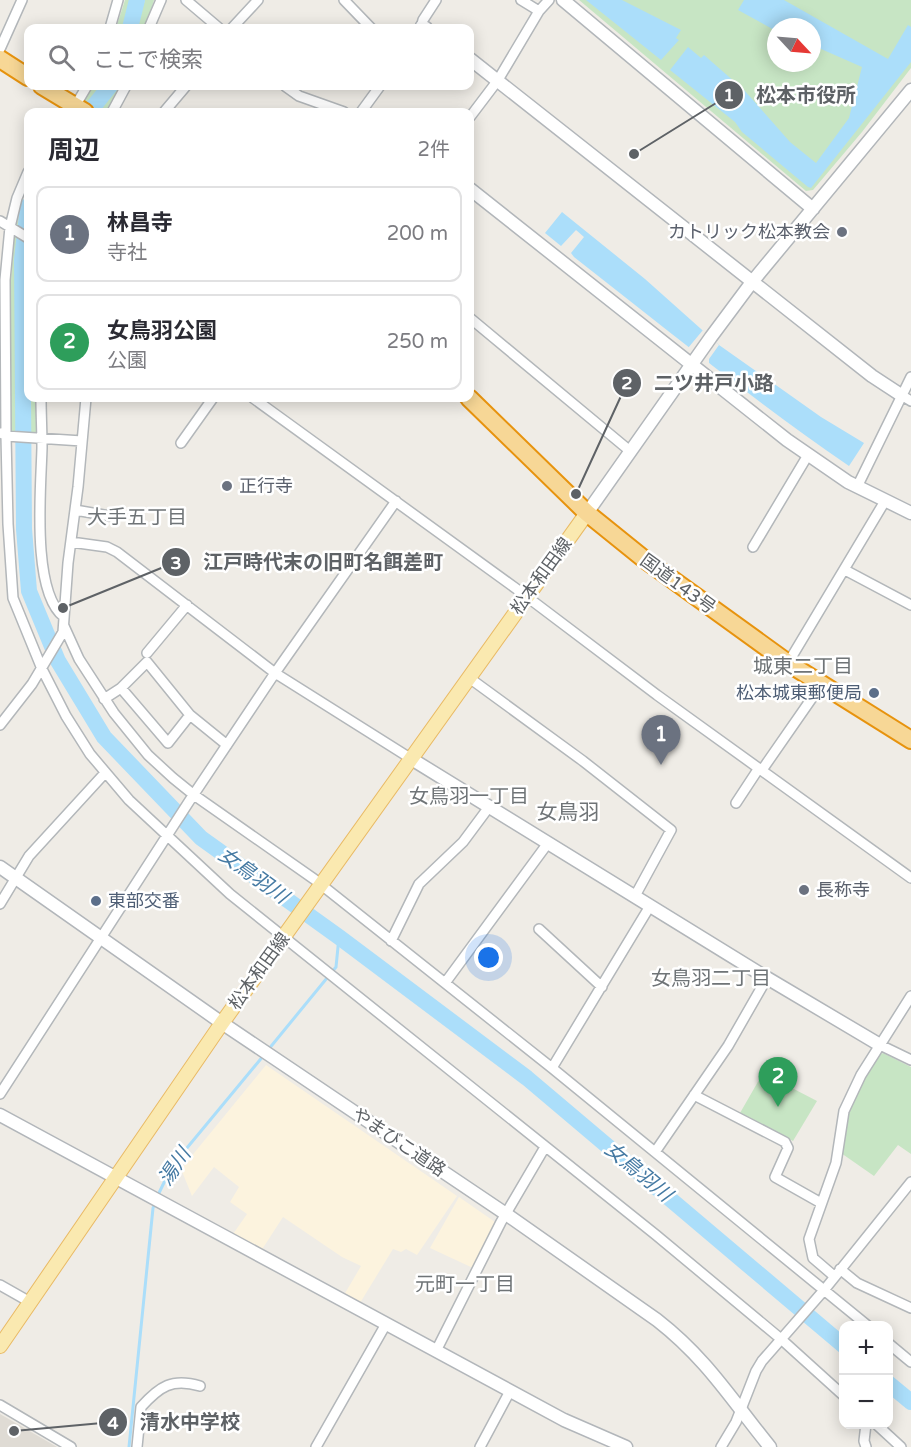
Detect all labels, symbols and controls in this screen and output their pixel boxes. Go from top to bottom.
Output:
north arrow [767,18,821,72]
search box [24,24,474,90]
icon: search [45,41,78,74]
text: ここで検索 [93,47,203,73]
callout: 松本市役所 [714,76,868,114]
text: 1 [723,84,735,106]
text: 松本市役所 [756,84,856,108]
text: 周辺 [48,135,100,166]
text: 2件 [417,138,450,162]
text: 林昌寺 [107,210,173,236]
place label: カトリック松本教会 [668,221,830,243]
text: 1 [63,222,76,246]
text: 200 m [387,222,448,246]
marker: カトリック松本教会 [835,225,849,239]
text: 寺社 [107,241,147,265]
text: 女鳥羽公園 [107,318,217,344]
text: 2 [63,330,76,354]
text: 250 m [387,330,448,354]
text: 公園 [107,349,147,373]
callout: 二ツ井戸小路 [612,364,786,402]
text: 2 [621,372,633,394]
text: 二ツ井戸小路 [654,372,774,396]
place label: 正行寺 [239,475,293,497]
marker: 正行寺 [220,479,234,493]
district label: 大手五丁目 [87,506,187,530]
street label: 松本和田線 [506,533,576,619]
callout: 江戸時代末の旧町名餌差町 [161,543,455,581]
street label: 国道143号 [636,549,720,619]
text: 江戸時代末の旧町名餌差町 [203,551,443,575]
text: 3 [170,552,182,574]
district label: 城東二丁目 [753,655,853,679]
place label: 松本城東郵便局 [736,682,862,704]
marker: 松本城東郵便局 [867,686,881,700]
pin: 1 [642,716,680,765]
district label: 女鳥羽一丁目 [409,785,529,809]
district label: 女鳥羽 [537,800,600,825]
water label: 女鳥羽川 [214,843,294,910]
place label: 長称寺 [816,879,870,901]
marker: 長称寺 [797,883,811,897]
place label: 東部交番 [108,890,180,912]
marker: 東部交番 [89,894,103,908]
street label: 松本和田線 [224,928,294,1014]
your location [474,943,503,972]
district label: 女鳥羽二丁目 [651,967,771,991]
pin: 2 [758,1058,798,1107]
street label: やまびこ道路 [348,1103,450,1181]
water label: 女鳥羽川 [600,1137,678,1208]
water label: 湯川 [154,1142,197,1190]
district label: 元町一丁目 [415,1273,515,1297]
map controls [839,1321,893,1429]
button: + [839,1321,893,1375]
button: − [839,1375,893,1429]
callout: 清水中学校 [98,1403,252,1441]
text: 清水中学校 [140,1411,240,1435]
text: 4 [107,1412,119,1434]

